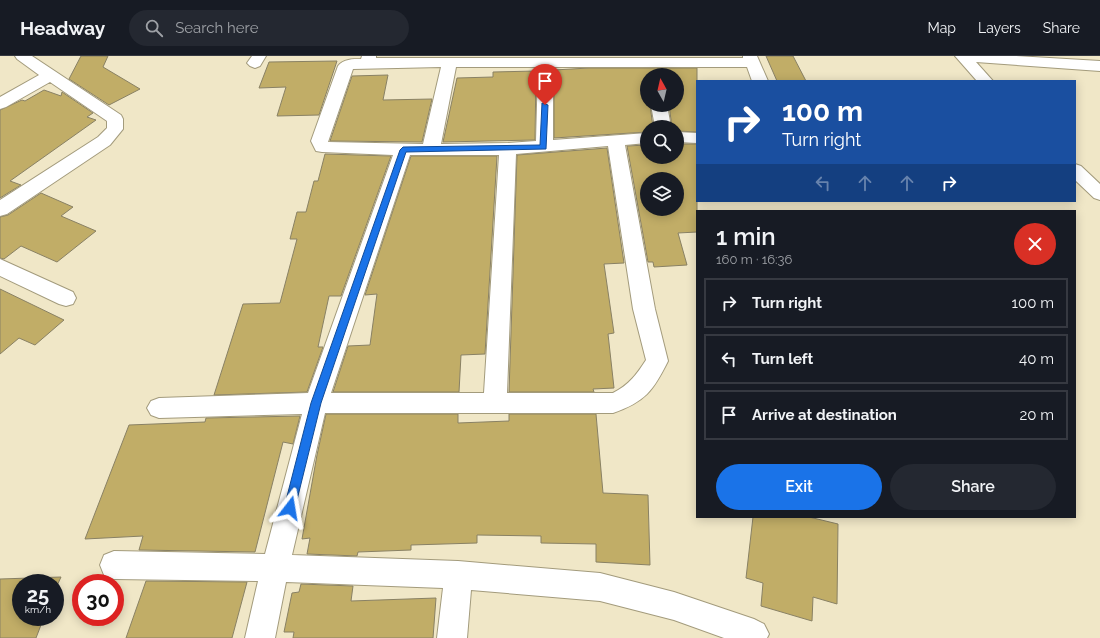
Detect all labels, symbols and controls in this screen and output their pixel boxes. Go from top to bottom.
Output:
search box [129,10,409,46]
text: Headway [20,17,105,39]
icon: search [143,17,165,39]
text: Search here [175,19,258,37]
text: Map [928,20,956,36]
text: Layers [978,20,1021,36]
text: Share [1043,20,1080,36]
pin [528,64,562,105]
north arrow [640,68,684,112]
map controls [640,68,684,216]
icon: arrive [534,70,556,92]
text: 100 m [782,95,863,128]
icon: right [716,96,768,148]
button: search [640,120,684,164]
text: Turn right [782,129,861,150]
button: layers [640,172,684,216]
icon: left [812,172,834,194]
icon: ahead [854,172,876,194]
icon: ahead [896,172,918,194]
icon: right [938,172,960,194]
text: 1 min [716,222,776,251]
button: close [1014,223,1056,265]
text: 160 m · 16:36 [716,252,792,267]
icon: right [718,292,740,314]
text: Turn right [752,294,822,312]
text: 100 m [1012,294,1054,312]
icon: left [718,348,740,370]
text: Turn left [752,350,813,368]
text: 40 m [1019,350,1054,368]
icon: arrive [718,404,740,426]
text: Arrive at destination [752,406,897,424]
text: 20 m [1019,406,1054,424]
button: Exit [716,464,882,510]
button: Share [890,464,1056,510]
position arrow [269,487,311,529]
speed limit sign: 30 [72,574,124,626]
text: 25 [27,583,49,607]
text: km/h [25,604,51,615]

